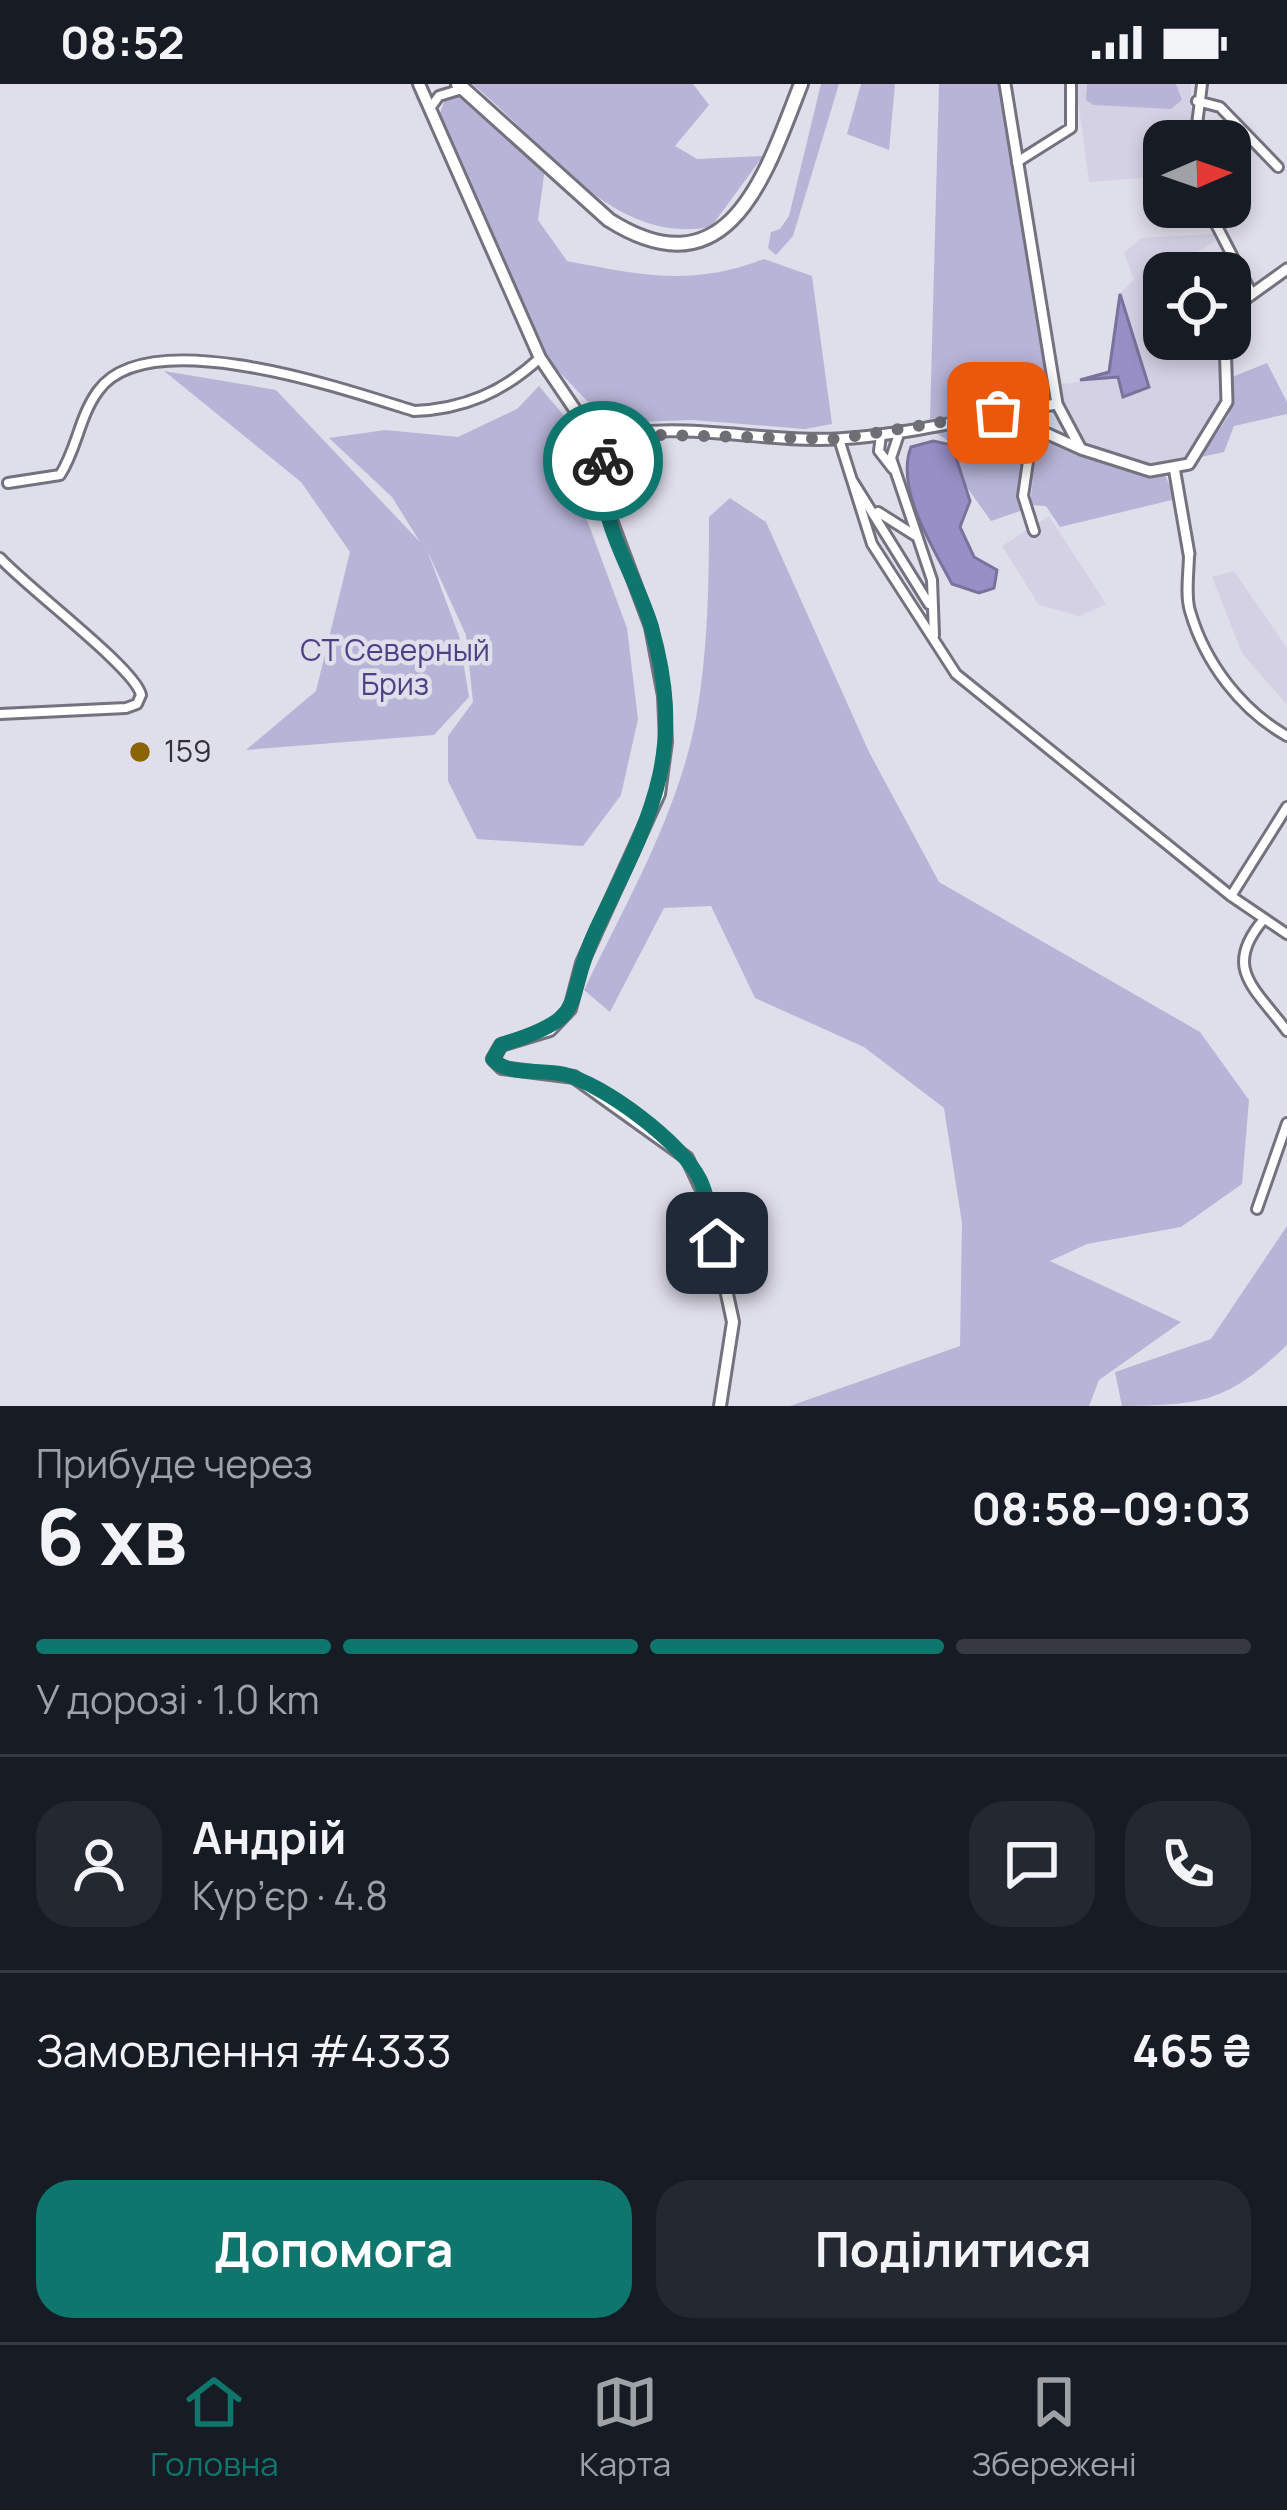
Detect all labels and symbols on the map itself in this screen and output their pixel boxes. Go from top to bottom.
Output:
north arrow [1143,120,1251,228]
pin [947,362,1049,464]
courier [543,401,663,521]
park label: СТ Северный Бриз [300,629,490,704]
place label: 159 [164,730,212,771]
marker: 159 [127,739,153,765]
pin [666,1192,768,1294]

